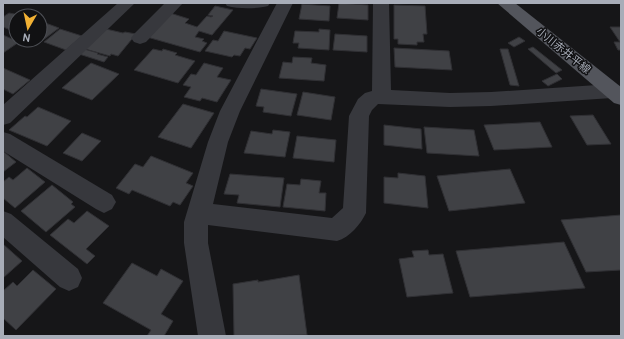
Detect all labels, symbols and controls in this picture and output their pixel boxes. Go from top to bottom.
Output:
north arrow [8,8,48,48]
street label: 小川赤井平線 [533,25,593,77]
text: N [22,29,32,44]

